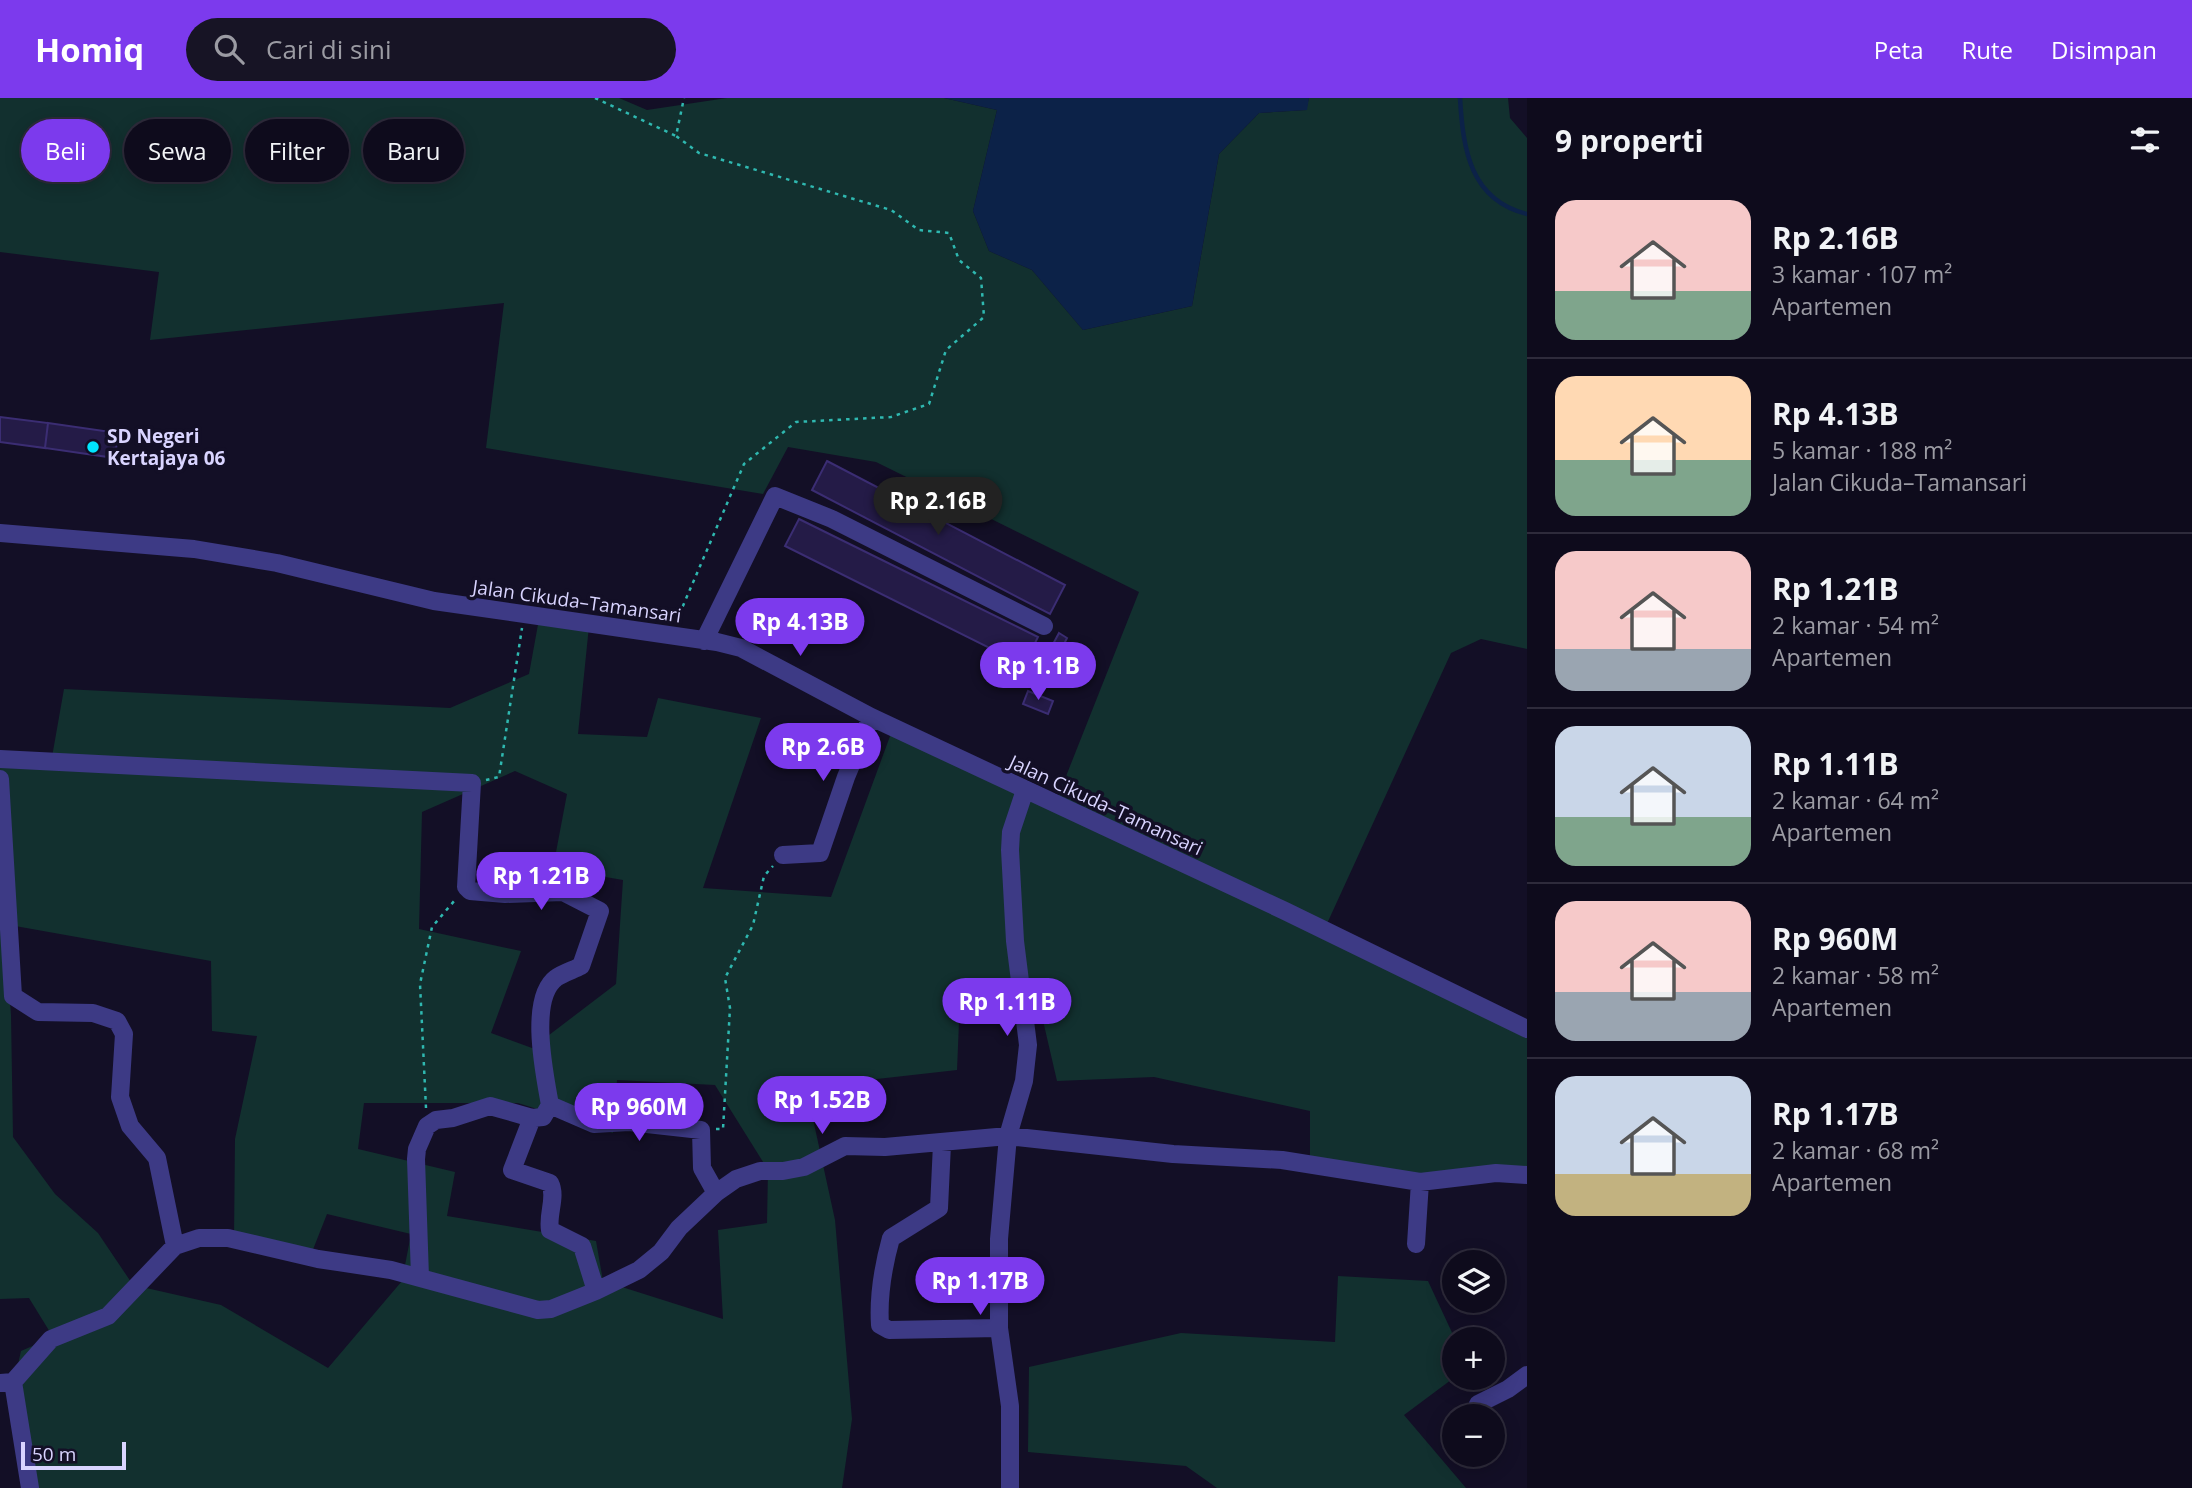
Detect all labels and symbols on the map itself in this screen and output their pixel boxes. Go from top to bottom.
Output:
place label: SD Negeri Kertajaya 06 [107,423,226,471]
marker: SD Negeri Kertajaya 06 [85,439,101,455]
pin: Rp 2.16B [866,478,1010,537]
street label: Jalan Cikuda–Tamansari [469,573,683,629]
pin: Rp 4.13B [728,598,872,658]
pin: Rp 1.1B [973,642,1103,702]
pin: Rp 2.6B [758,724,888,783]
street label: Jalan Cikuda–Tamansari [1003,748,1207,861]
pin: Rp 1.21B [469,852,613,912]
pin: Rp 1.11B [935,978,1079,1038]
pin: Rp 1.52B [750,1076,894,1136]
pin: Rp 960M [574,1084,704,1143]
pin: Rp 1.17B [908,1258,1052,1317]
scale bar [21,1439,126,1471]

